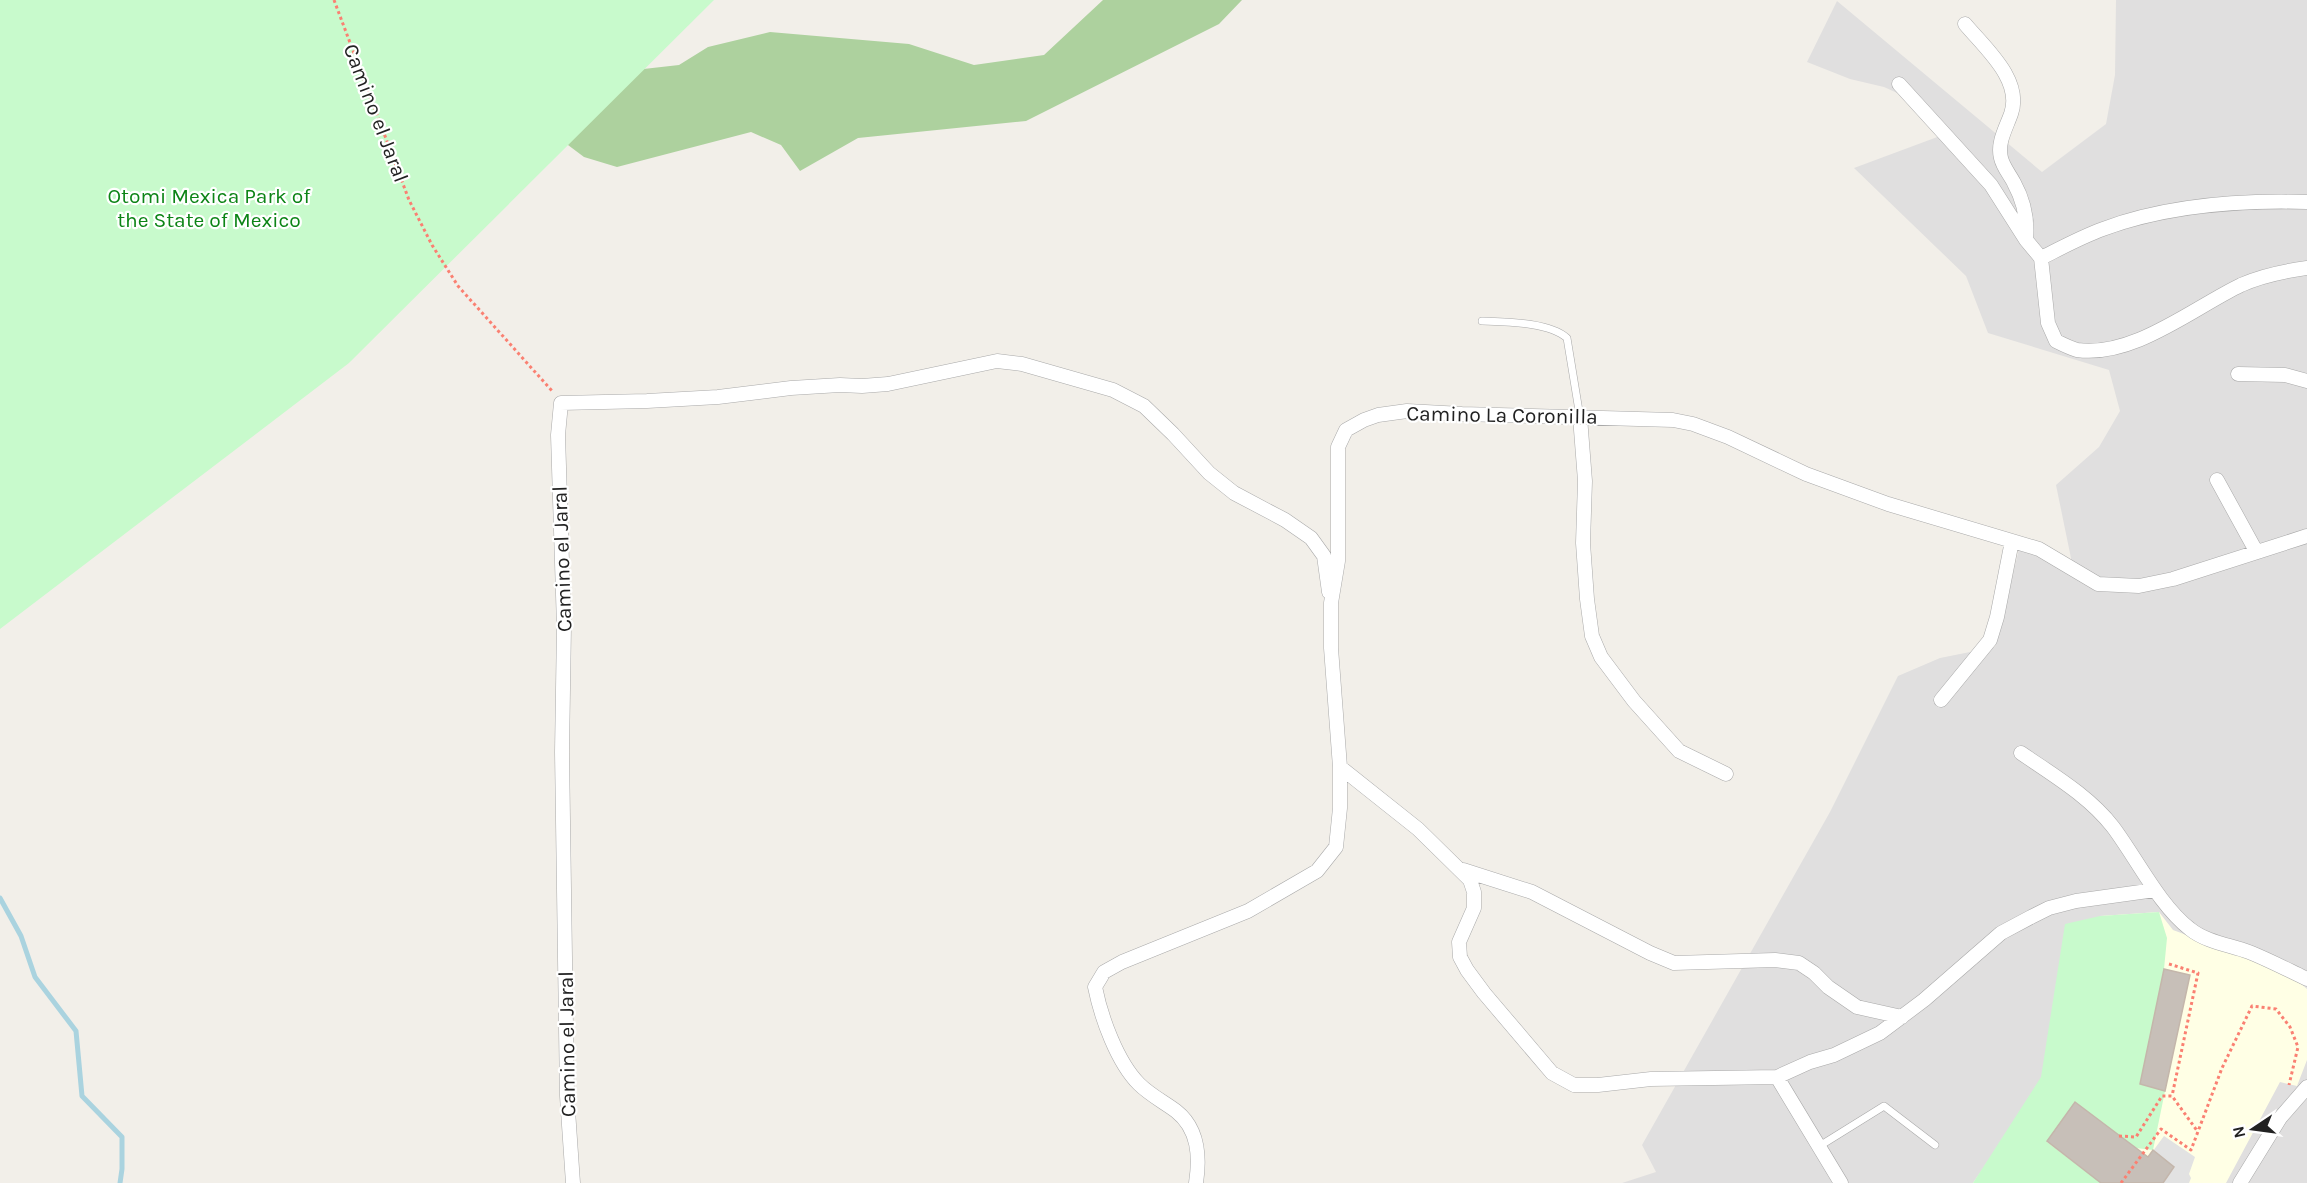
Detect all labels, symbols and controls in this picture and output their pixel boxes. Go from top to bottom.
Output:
street label: Camino el Jaral [339,40,413,186]
park label: Otomi Mexica Park of the State of Mexico [107,184,311,232]
street label: Camino La Coronilla [1406,401,1598,429]
street label: Camino el Jaral [547,486,577,632]
street label: Camino el Jaral [554,971,580,1117]
north arrow [2223,1099,2283,1159]
text: N [2228,1125,2249,1140]

